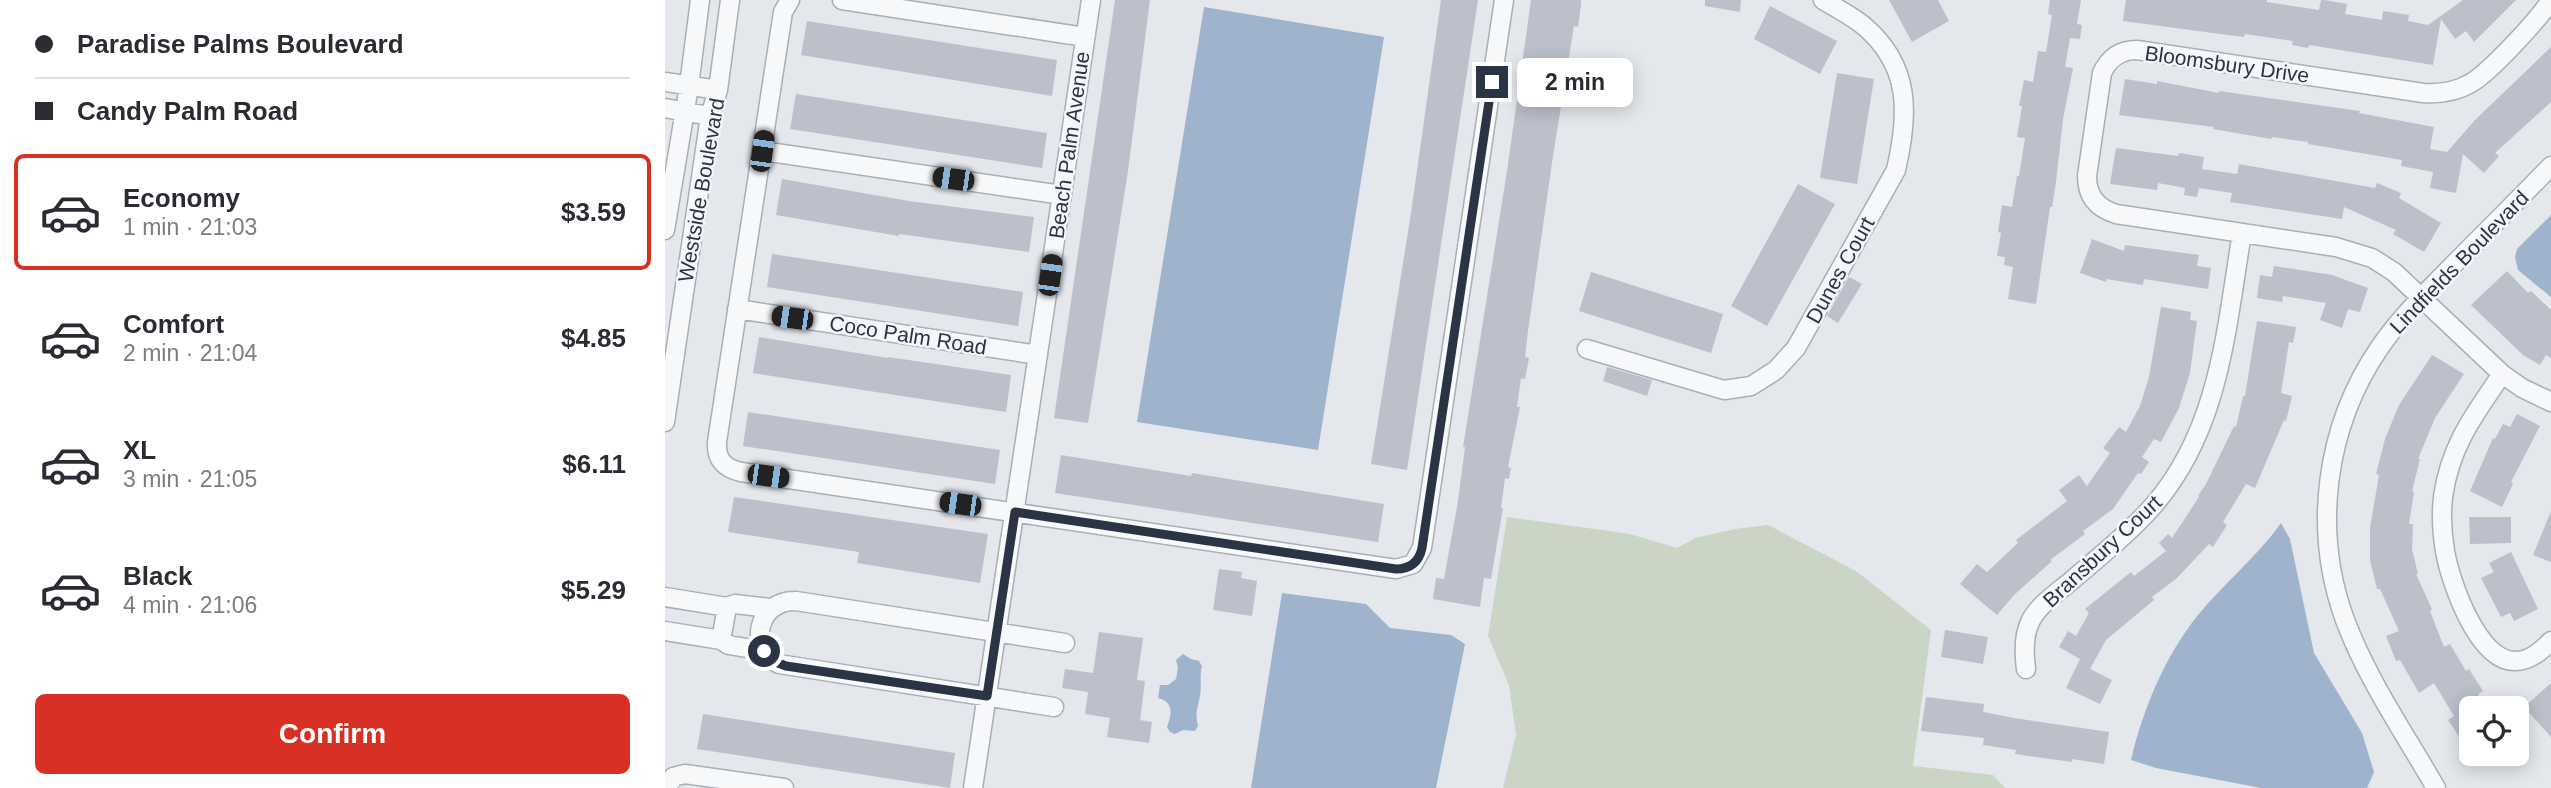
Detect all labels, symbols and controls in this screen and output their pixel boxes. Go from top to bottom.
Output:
text: Paradise Palms Boulevard [77,29,404,59]
street label: Bloomsbury Drive [2143,41,2311,87]
street label: Beach Palm Avenue [1044,50,1094,240]
callout: 2 min [1517,57,1632,106]
route end [1476,66,1508,98]
text: 2 min [1545,69,1605,95]
text: Candy Palm Road [77,96,298,126]
street label: Westside Boulevard [673,96,729,284]
car [749,129,776,173]
car [931,166,976,192]
icon: car [39,181,102,244]
text: Economy [123,183,240,213]
street label: Lindfields Boulevard [2385,186,2533,338]
text: $3.59 [561,197,626,227]
street label: Dunes Court [1801,213,1879,327]
text: 1 min · 21:03 [123,214,257,240]
car [1037,253,1064,297]
car [770,305,815,331]
icon: car [39,307,102,370]
text: Comfort [123,309,224,339]
street label: Coco Palm Road [828,311,988,359]
text: $4.85 [561,323,626,353]
text: 2 min · 21:04 [123,340,257,366]
icon: car [39,433,102,496]
text: XL [123,435,156,465]
text: $6.11 [562,449,626,479]
car [746,463,791,489]
text: 3 min · 21:05 [123,466,257,492]
street label: Bransbury Court [2038,490,2166,612]
car [938,491,983,517]
icon: car [39,559,102,622]
text: Black [123,561,192,591]
text: $5.29 [561,575,626,605]
text: 4 min · 21:06 [123,592,257,618]
route start [748,635,780,667]
button: Confirm [35,694,630,774]
map controls [2459,696,2529,766]
button: locate [2459,696,2529,766]

